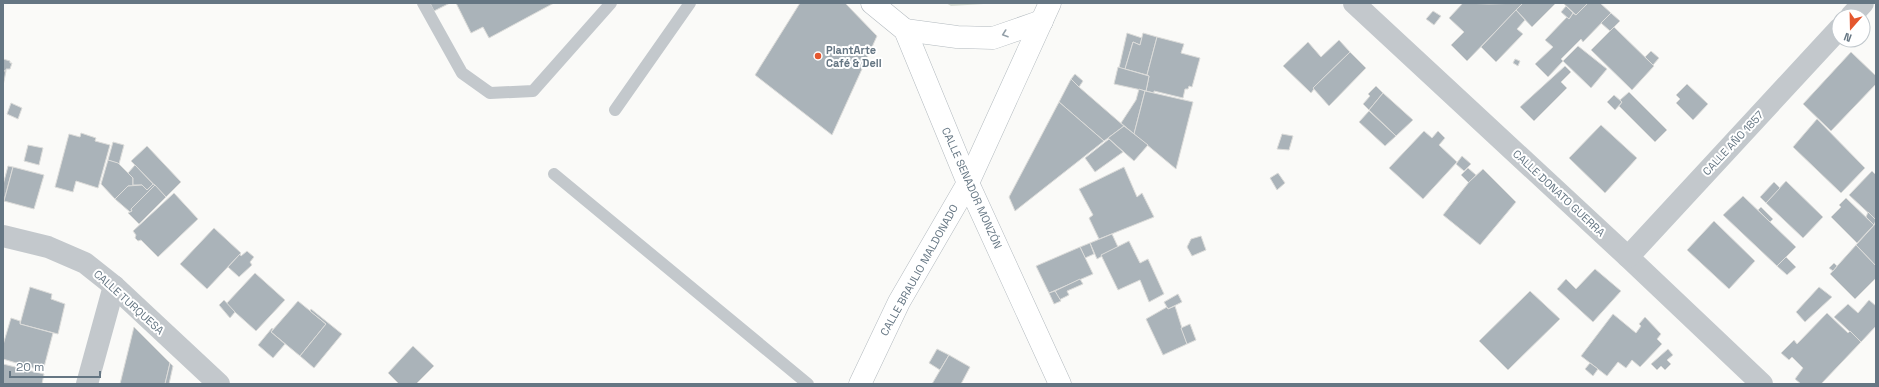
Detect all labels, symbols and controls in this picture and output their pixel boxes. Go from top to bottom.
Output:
north arrow [1831,8,1871,48]
one-way arrow [1002,29,1009,38]
text: N [1842,30,1853,45]
place label: PlantArte Café & Deli [826,43,882,70]
marker: PlantArte Café & Deli [813,51,823,61]
street label: CALLE AÑO 1857 [1699,108,1767,178]
street label: CALLE SENADOR MONZÓN [939,125,1006,251]
street label: CALLE DONATO GUERRA [1510,147,1608,239]
street label: CALLE BRAULIO MALDONADO [877,202,961,338]
street label: CALLE TURQUESA [91,267,167,337]
scale bar [10,353,100,379]
text: 20 m [16,359,44,375]

